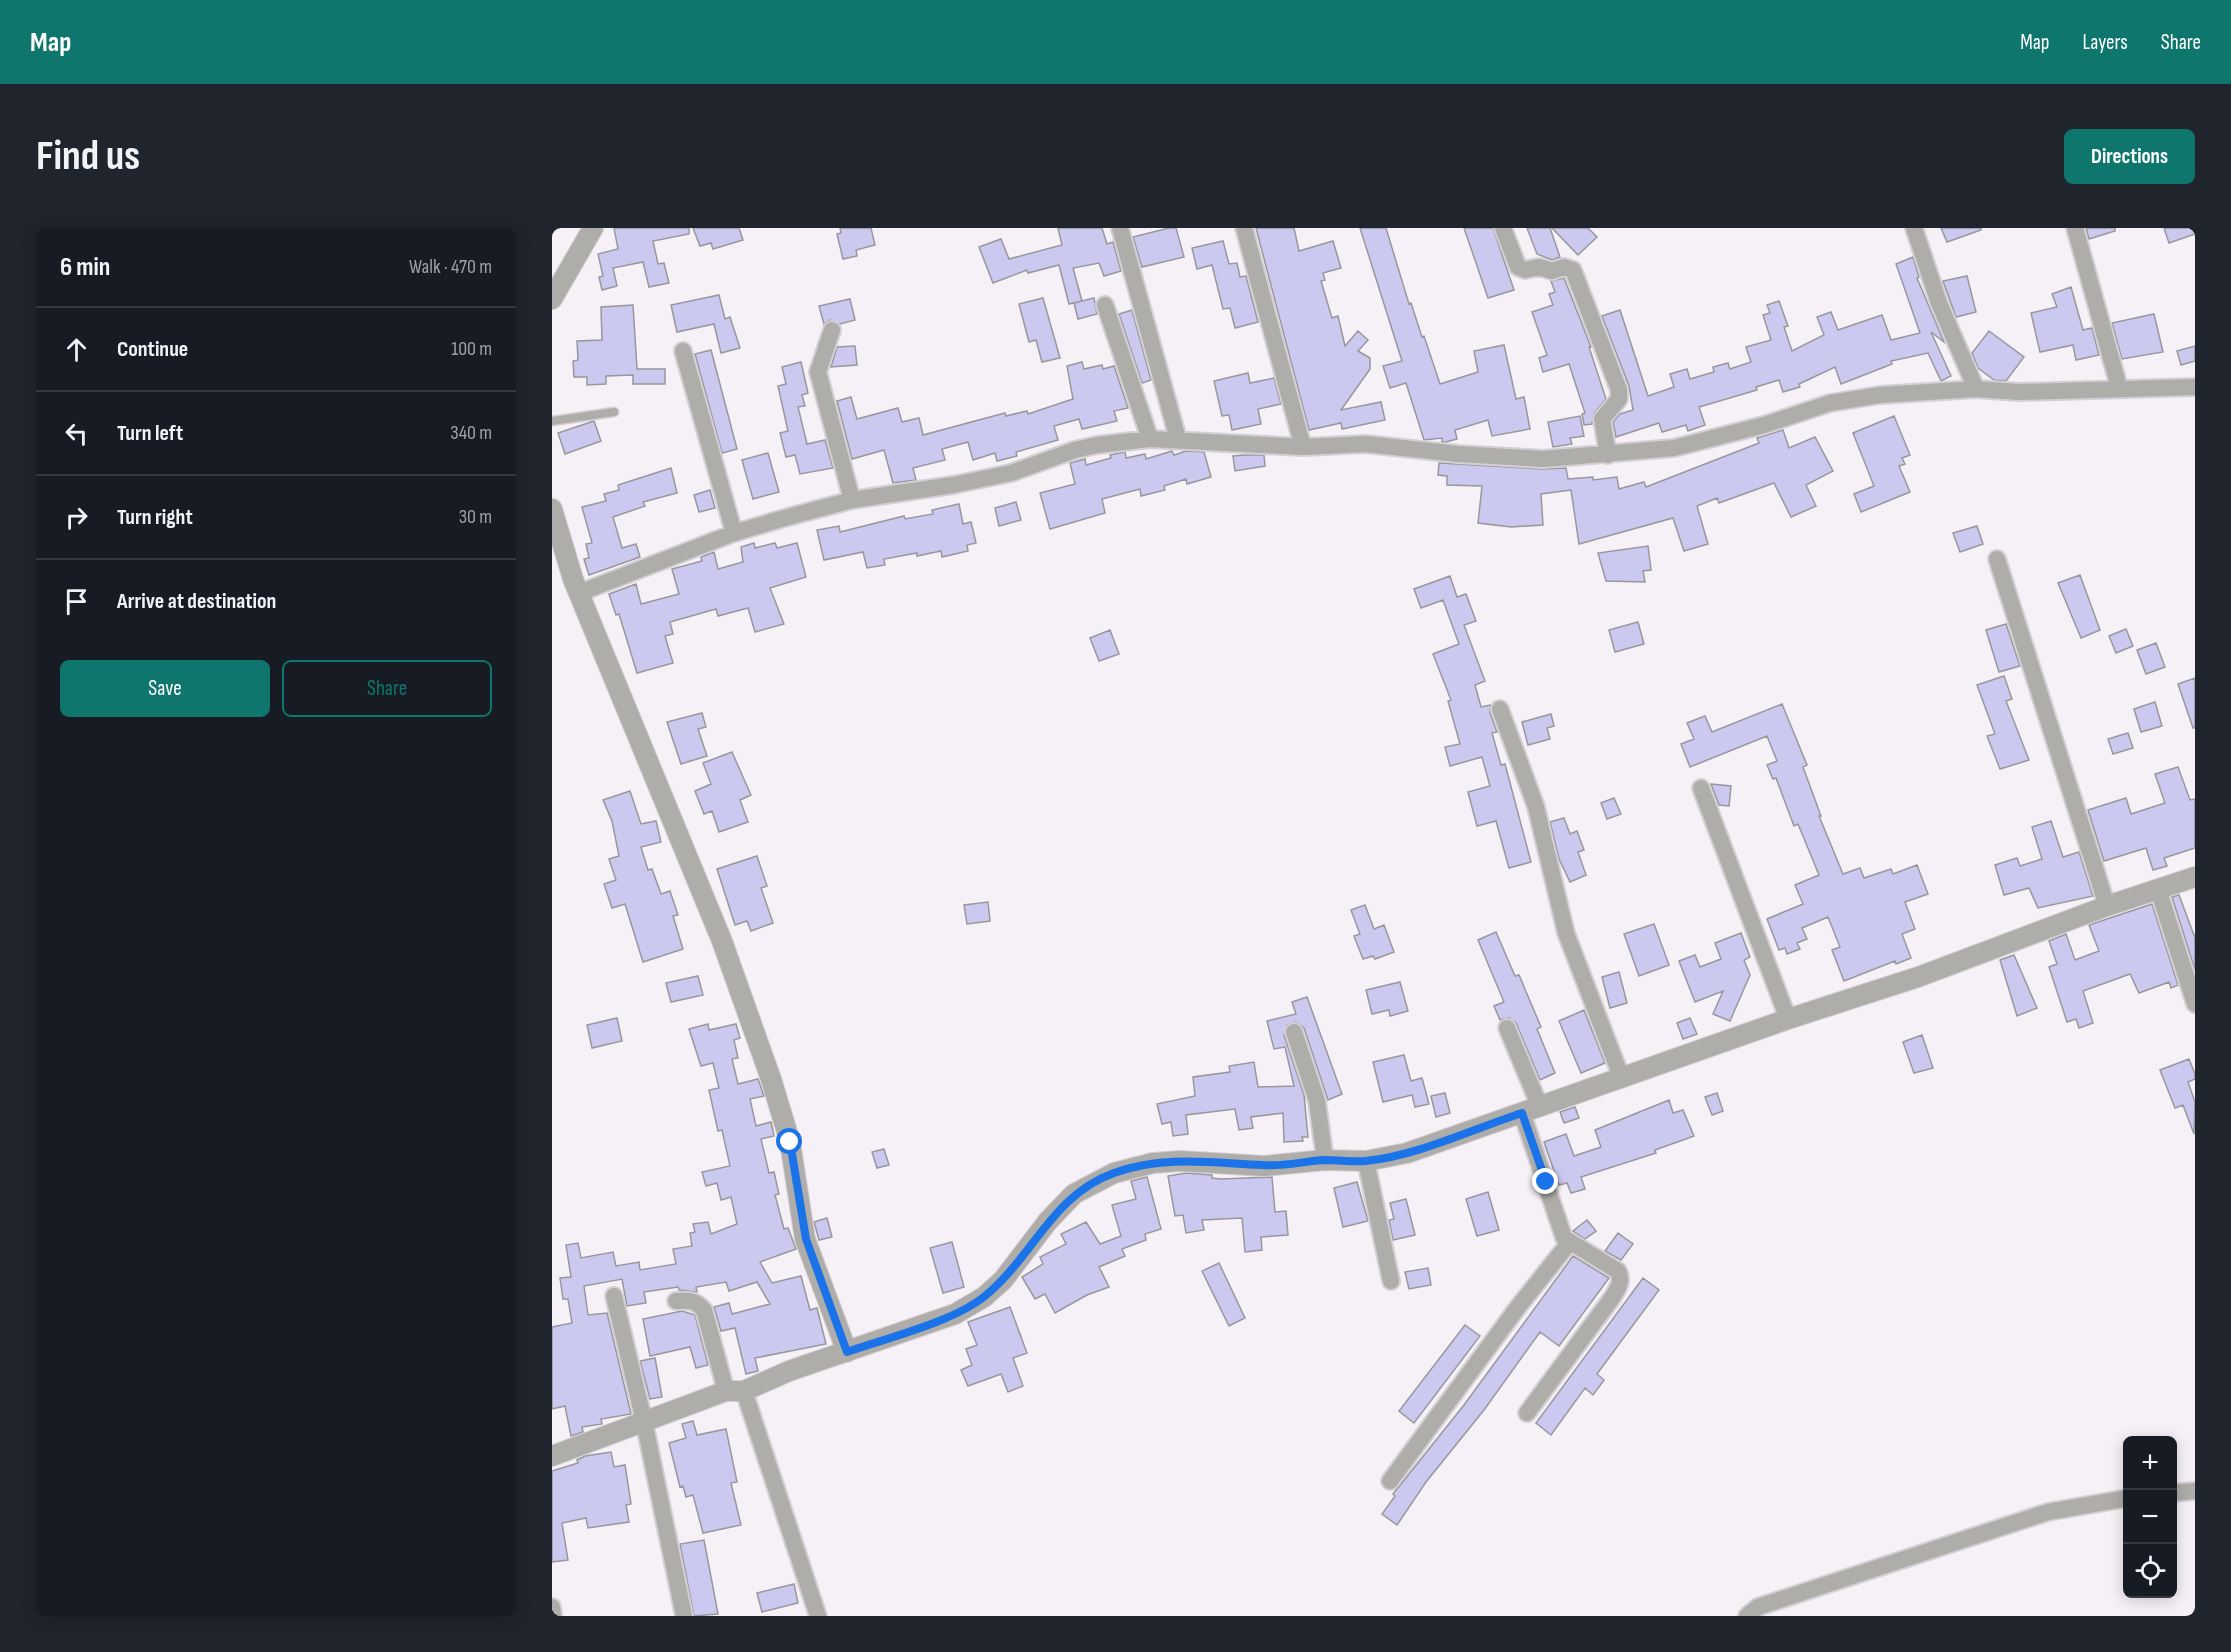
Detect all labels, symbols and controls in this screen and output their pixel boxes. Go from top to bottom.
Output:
text: Map [30,26,71,59]
text: Map [2020,30,2049,55]
text: Layers [2082,30,2128,55]
text: Share [2161,30,2201,55]
button: Directions [2064,129,2195,184]
text: Find us [36,131,140,182]
text: 6 min [60,252,110,283]
text: Walk · 470 m [409,255,492,279]
icon: ahead [60,333,93,366]
text: Continue [117,336,188,363]
text: 100 m [451,337,492,361]
icon: left [60,417,93,450]
text: Turn left [117,420,183,447]
text: 340 m [450,421,492,445]
icon: right [60,501,93,534]
text: Turn right [117,504,193,531]
text: 30 m [459,505,492,529]
icon: arrive [60,585,93,618]
text: Arrive at destination [117,588,276,615]
button: Save [60,660,270,717]
button: Share [282,660,492,717]
route start [776,1128,802,1154]
route end [1532,1168,1558,1194]
map controls [2123,1436,2177,1598]
button: + [2123,1436,2177,1490]
button: − [2123,1490,2177,1544]
button: locate [2123,1544,2177,1598]

